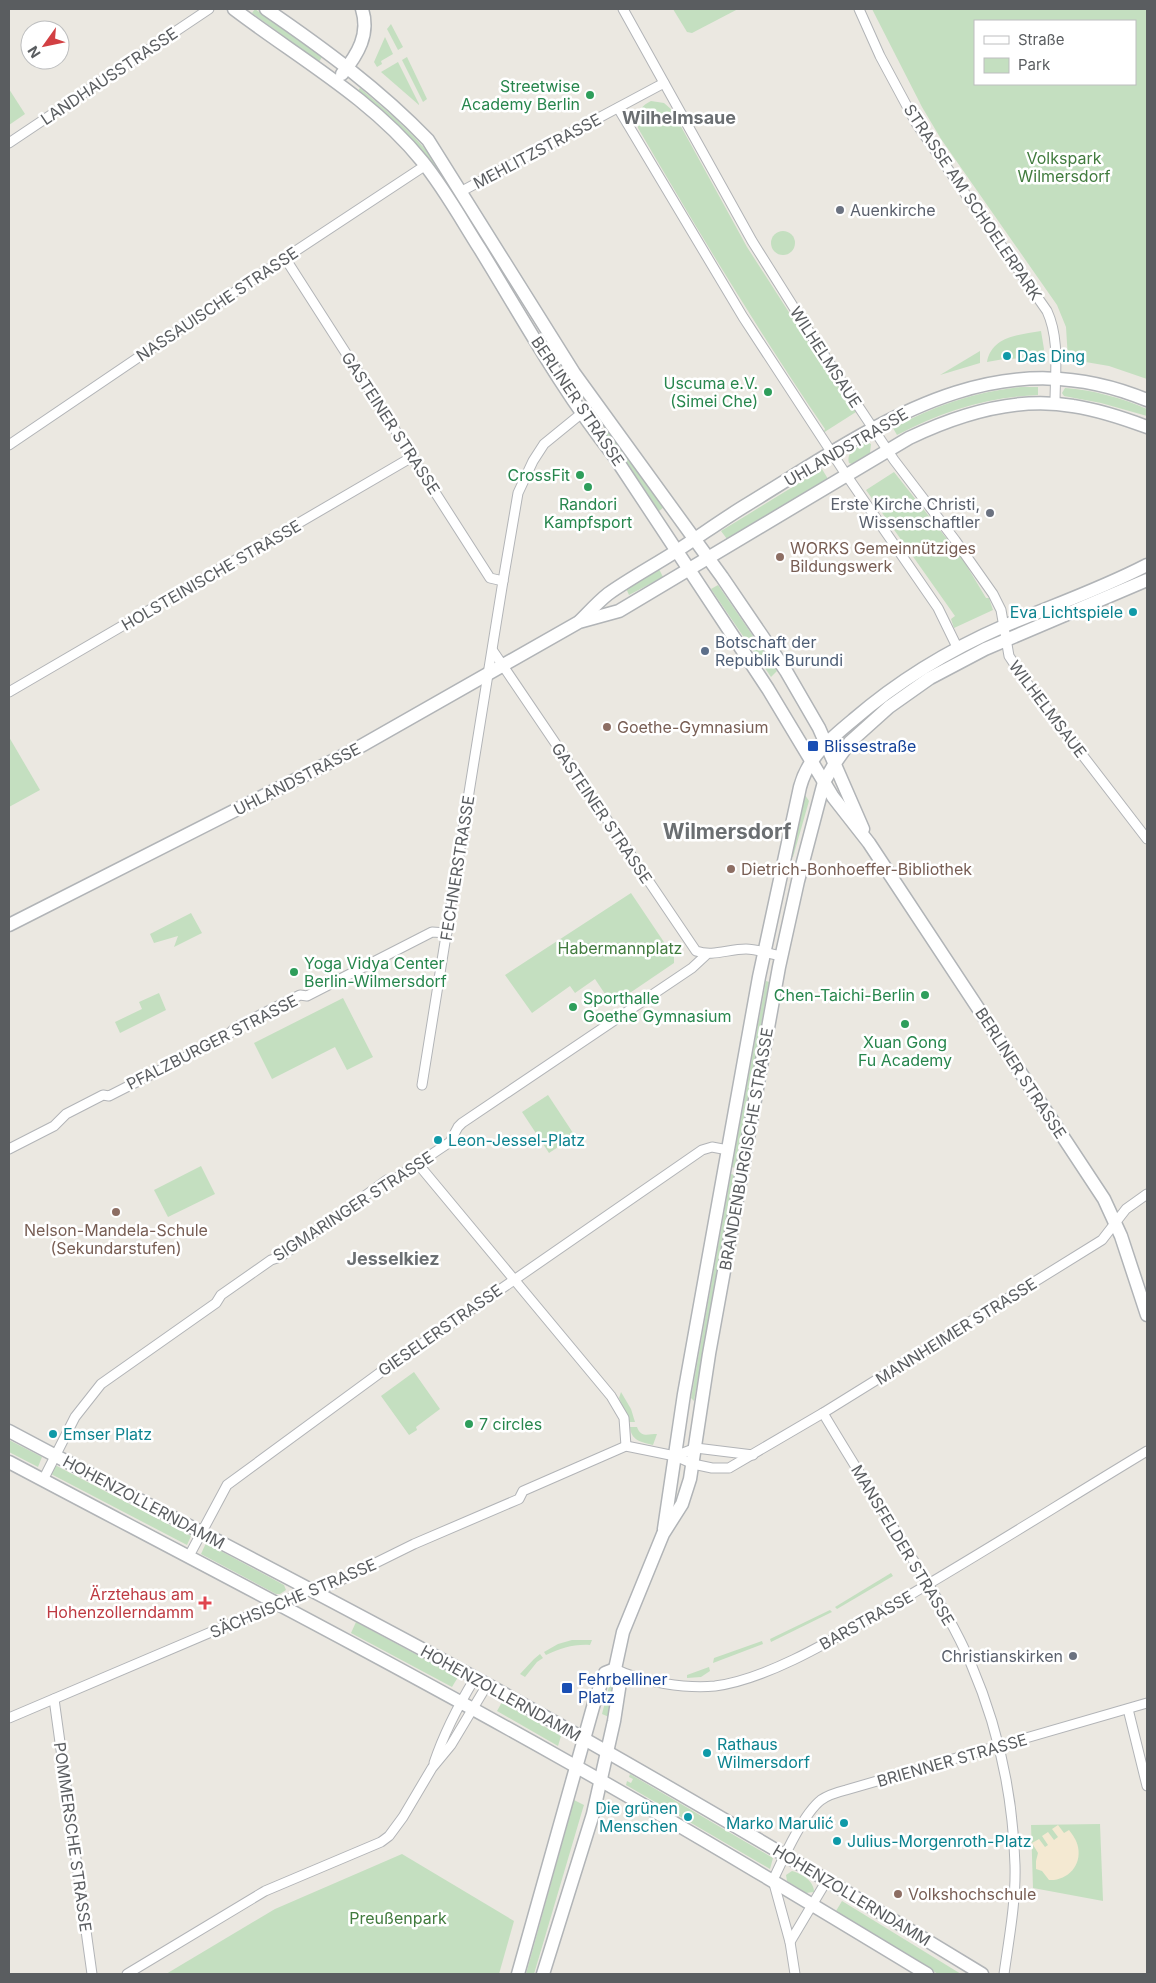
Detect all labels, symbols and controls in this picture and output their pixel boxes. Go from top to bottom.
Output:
north arrow [20,20,70,70]
legend [974,20,1136,85]
street label: LANDHAUSSTRASSE [37,23,181,129]
text: Straße [1018,30,1065,49]
text: N [24,43,44,61]
text: Park [1018,55,1051,74]
place label: Streetwise Academy Berlin [461,76,580,114]
marker: Streetwise Academy Berlin [584,89,596,101]
street label: STRASSE AM SCHOELERPARK [900,100,1046,304]
district label: Wilhelmsaue [622,107,736,128]
street label: MEHLITZSTRASSE [470,109,604,193]
park label: Volkspark Wilmersdorf [1018,148,1111,186]
place label: Auenkirche [850,200,936,220]
marker: Auenkirche [834,204,846,216]
street label: NASSAUISCHE STRASSE [132,242,302,366]
street label: WILHELMSAUE [786,303,866,411]
street label: BERLINER STRASSE [527,332,629,470]
place label: Das Ding [1017,346,1085,366]
street label: GASTEINER STRASSE [337,348,445,498]
marker: Das Ding [1001,350,1013,362]
place label: Uscuma e.V. (Simei Che) [664,373,758,411]
marker: Uscuma e.V. (Simei Che) [762,386,774,398]
street label: UHLANDSTRASSE [781,403,911,491]
place label: CrossFit [508,465,570,485]
marker: CrossFit [574,469,586,481]
marker: Randori Kampfsport [582,481,594,493]
place label: Randori Kampfsport [544,494,632,532]
place label: Erste Kirche Christi, Wissenschaftler [830,494,980,532]
marker: Erste Kirche Christi, Wissenschaftler [984,507,996,519]
street label: HOLSTEINISCHE STRASSE [118,515,304,635]
place label: WORKS Gemeinnütziges Bildungswerk [790,538,976,576]
marker: WORKS Gemeinnütziges Bildungswerk [774,551,786,563]
place label: Eva Lichtspiele [1010,602,1123,622]
marker: Eva Lichtspiele [1127,606,1139,618]
place label: Botschaft der Republik Burundi [715,632,843,670]
marker: Botschaft der Republik Burundi [699,645,711,657]
street label: WILHELMSAUE [1005,656,1091,762]
place label: Goethe-Gymnasium [617,717,768,737]
marker: Goethe-Gymnasium [601,721,613,733]
place label: Blissestraße [824,736,916,756]
street label: UHLANDSTRASSE [230,738,364,820]
street label: GASTEINER STRASSE [547,739,657,887]
marker: Blissestraße [806,739,820,753]
street label: FECHNERSTRASSE [436,794,478,942]
district label: Wilmersdorf [663,819,792,844]
place label: Dietrich-Bonhoeffer-Bibliothek [741,859,972,879]
marker: Dietrich-Bonhoeffer-Bibliothek [725,863,737,875]
park label: Habermannplatz [558,938,682,958]
place label: Yoga Vidya Center Berlin-Wilmersdorf [304,953,447,991]
marker: Yoga Vidya Center Berlin-Wilmersdorf [288,966,300,978]
place label: Chen-Taichi-Berlin [774,985,915,1005]
place label: Sporthalle Goethe Gymnasium [583,988,732,1026]
marker: Chen-Taichi-Berlin [919,989,931,1001]
street label: PFALZBURGER STRASSE [123,990,301,1094]
marker: Sporthalle Goethe Gymnasium [567,1001,579,1013]
street label: BERLINER STRASSE [971,1004,1071,1142]
marker: Xuan Gong Fu Academy [899,1018,911,1030]
street label: BRANDENBURGISCHE STRASSE [715,1026,777,1272]
place label: Xuan Gong Fu Academy [858,1032,952,1070]
place label: Leon-Jessel-Platz [448,1130,585,1150]
marker: Leon-Jessel-Platz [432,1134,444,1146]
street label: SIGMARINGER STRASSE [269,1147,437,1265]
marker: Nelson-Mandela-Schule (Sekundarstufen) [110,1206,122,1218]
place label: Nelson-Mandela-Schule (Sekundarstufen) [24,1220,208,1258]
district label: Jesselkiez [347,1248,440,1269]
street label: MANNHEIMER STRASSE [872,1273,1040,1389]
street label: GIESELERSTRASSE [374,1280,506,1380]
place label: 7 circles [479,1414,542,1434]
marker: 7 circles [463,1418,475,1430]
place label: Emser Platz [63,1424,152,1444]
marker: Emser Platz [47,1428,59,1440]
street label: HOHENZOLLERNDAMM [60,1451,228,1553]
street label: MANSFELDER STRASSE [847,1461,959,1629]
street label: SÄCHSISCHE STRASSE [207,1554,379,1642]
place label: Ärztehaus am Hohenzollerndamm [46,1584,194,1622]
street label: BARSTRASSE [816,1586,916,1654]
marker: Ärztehaus am Hohenzollerndamm [198,1596,212,1610]
street label: HOHENZOLLERNDAMM [417,1641,585,1745]
place label: Christianskirken [941,1646,1063,1666]
marker: Christianskirken [1067,1650,1079,1662]
place label: Fehrbelliner Platz [578,1669,667,1707]
marker: Fehrbelliner Platz [560,1681,574,1695]
street label: BRIENNER STRASSE [875,1729,1029,1791]
place label: Rathaus Wilmersdorf [717,1734,810,1772]
street label: POMMERSCHE STRASSE [50,1741,96,1933]
marker: Rathaus Wilmersdorf [701,1747,713,1759]
place label: Die grünen Menschen [595,1798,678,1836]
marker: Die grünen Menschen [682,1811,694,1823]
place label: Marko Marulić [726,1813,834,1833]
marker: Marko Marulić [838,1817,850,1829]
place label: Julius-Morgenroth-Platz [847,1831,1032,1851]
marker: Julius-Morgenroth-Platz [831,1835,843,1847]
street label: HOHENZOLLERNDAMM [770,1840,934,1950]
place label: Volkshochschule [908,1884,1036,1904]
marker: Volkshochschule [892,1888,904,1900]
park label: Preußenpark [349,1908,447,1928]

